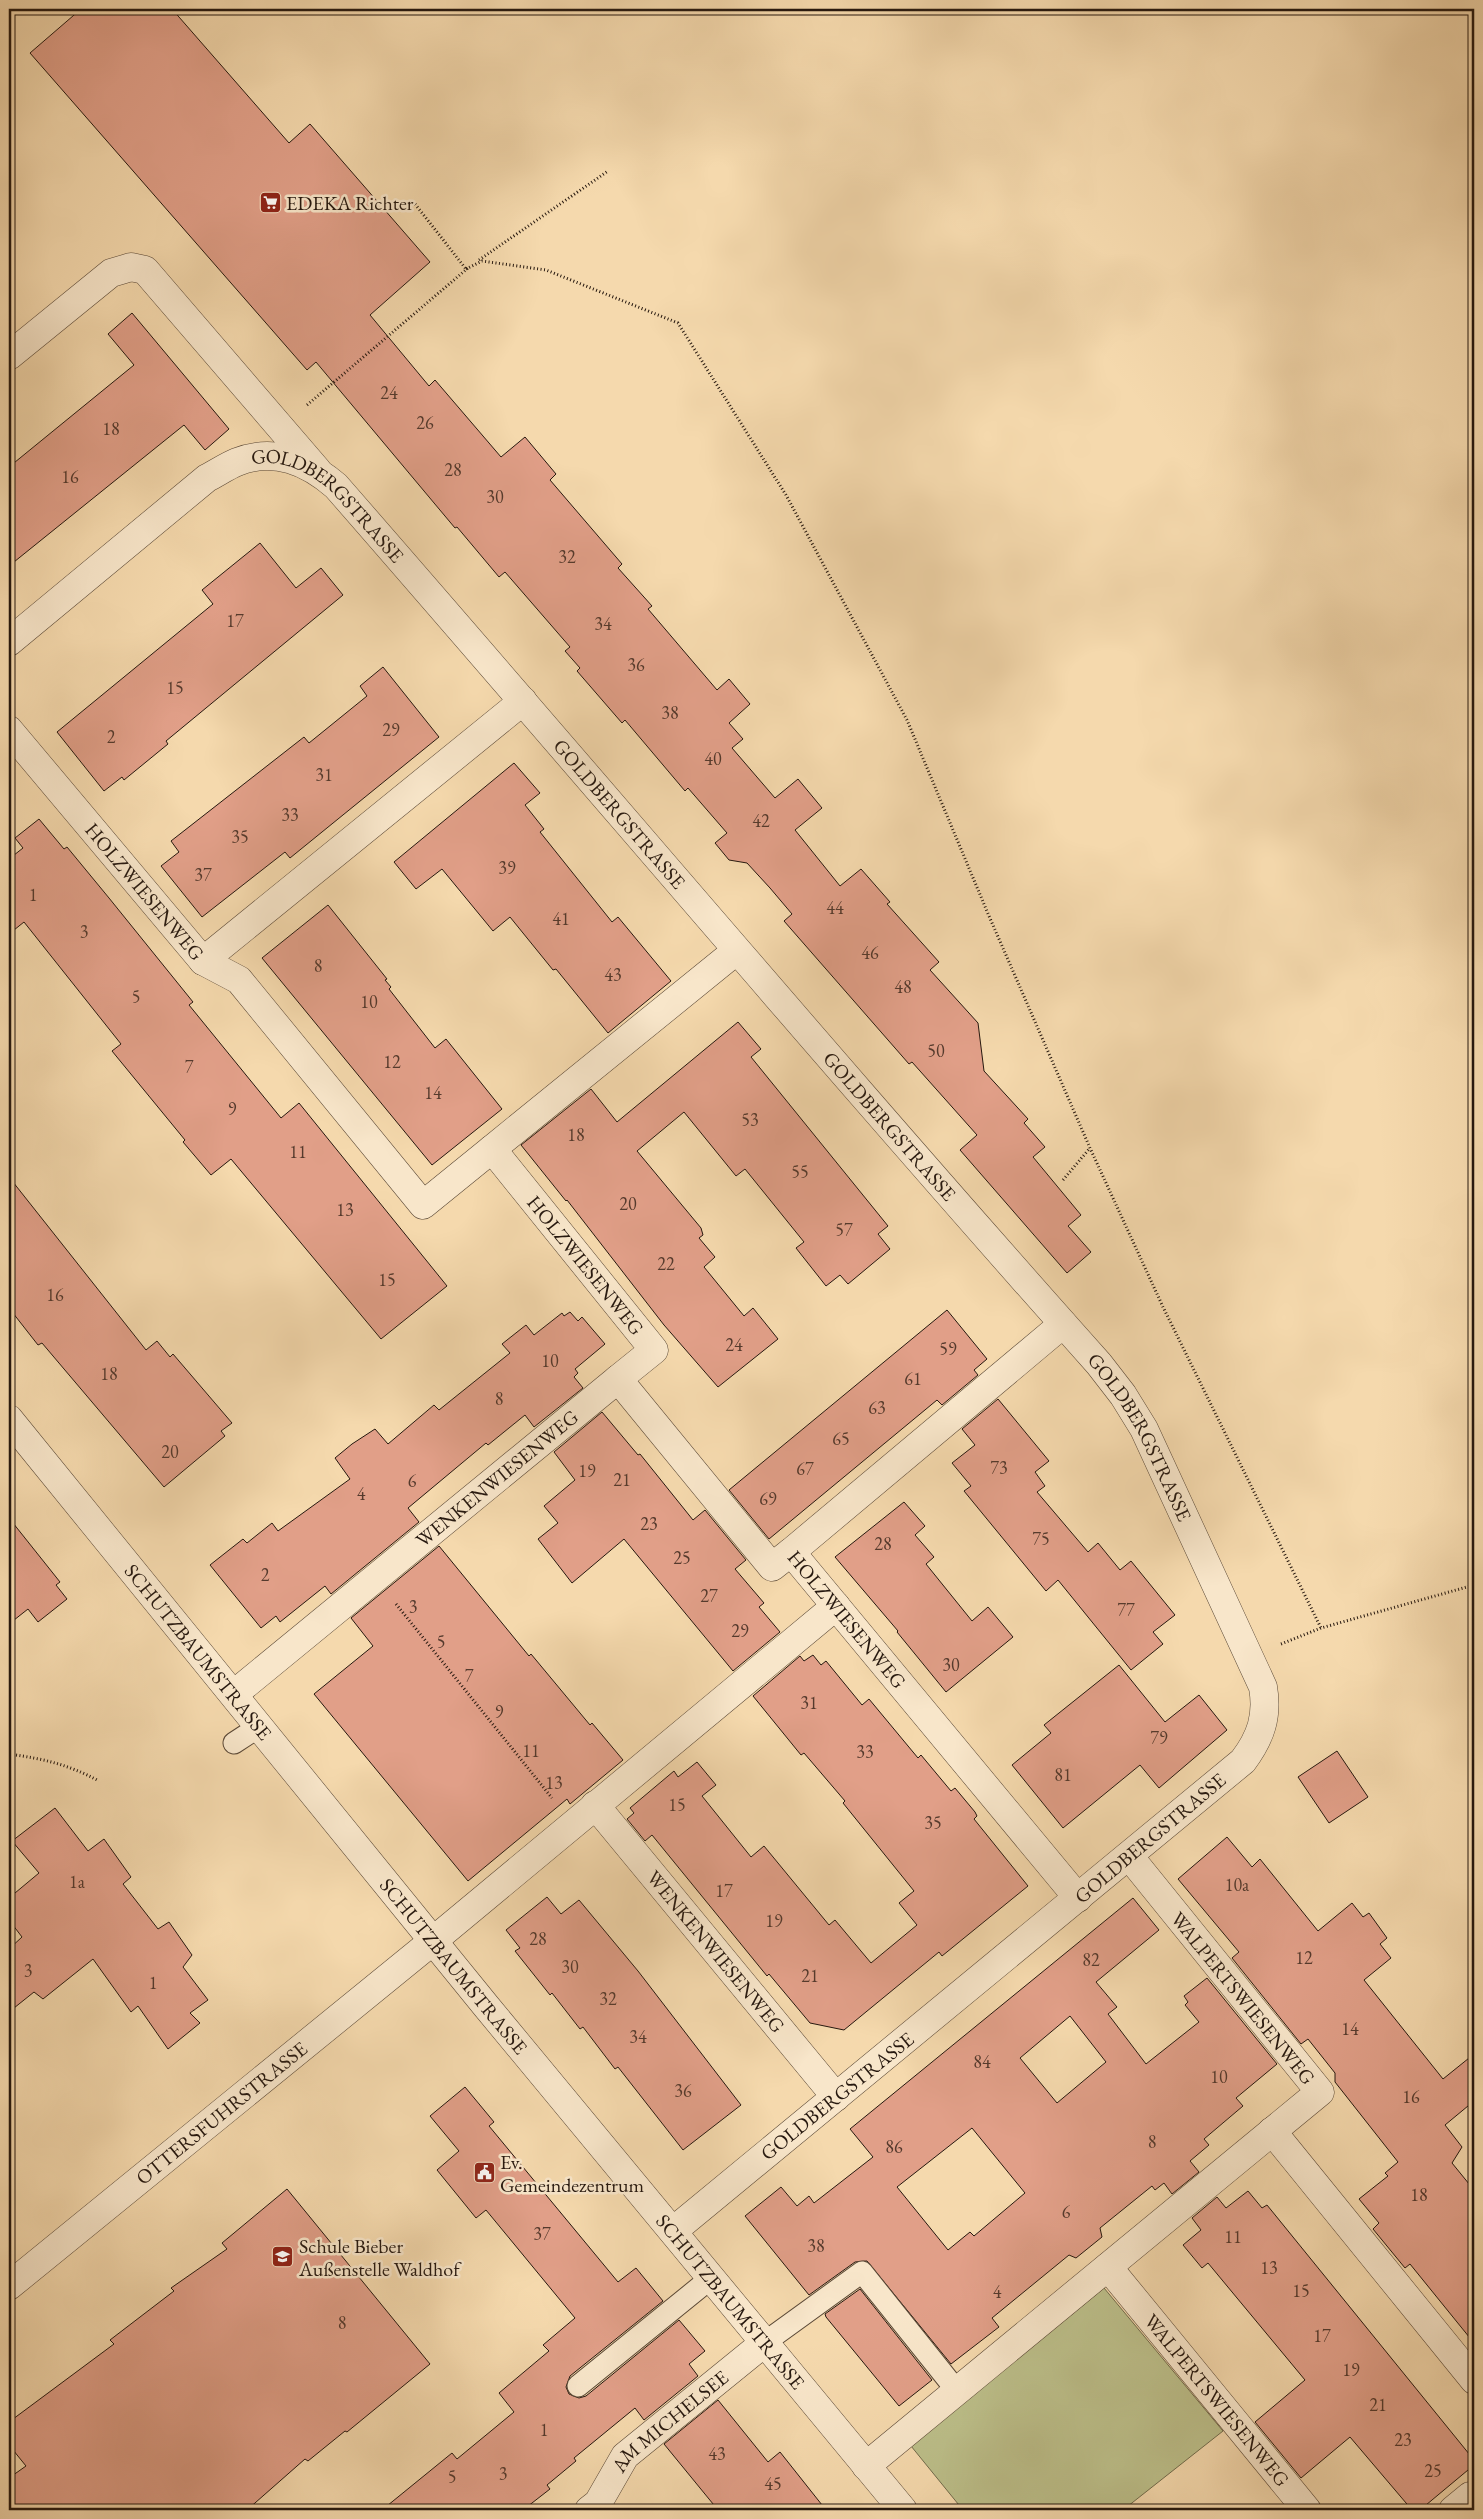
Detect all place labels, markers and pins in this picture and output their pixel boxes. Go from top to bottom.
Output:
place label: EDEKA Richter [286,190,414,216]
supermarket icon: EDEKA Richter [258,191,282,215]
place label: Ev. Gemeindezentrum [500,2149,645,2198]
public building icon: Ev. Gemeindezentrum [472,2161,496,2185]
place label: Schule Bieber Außenstelle Waldhof [298,2233,462,2282]
school or university icon: Schule Bieber Außenstelle Waldhof [271,2245,295,2269]

